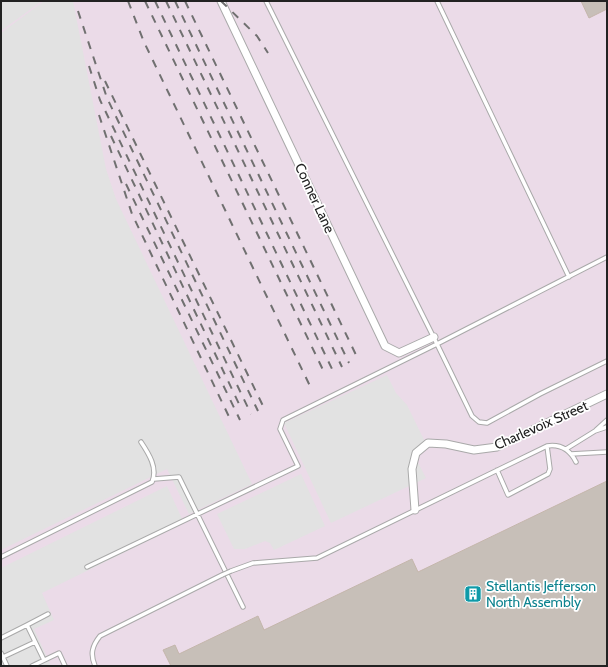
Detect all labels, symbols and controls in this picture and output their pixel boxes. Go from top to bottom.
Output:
street label: Conner Lane [291,160,339,236]
street label: Charlevoix Street [491,396,591,454]
place label: Stellantis Jefferson North Assembly [486,577,596,611]
building icon: Stellantis Jefferson North Assembly [463,584,483,604]

